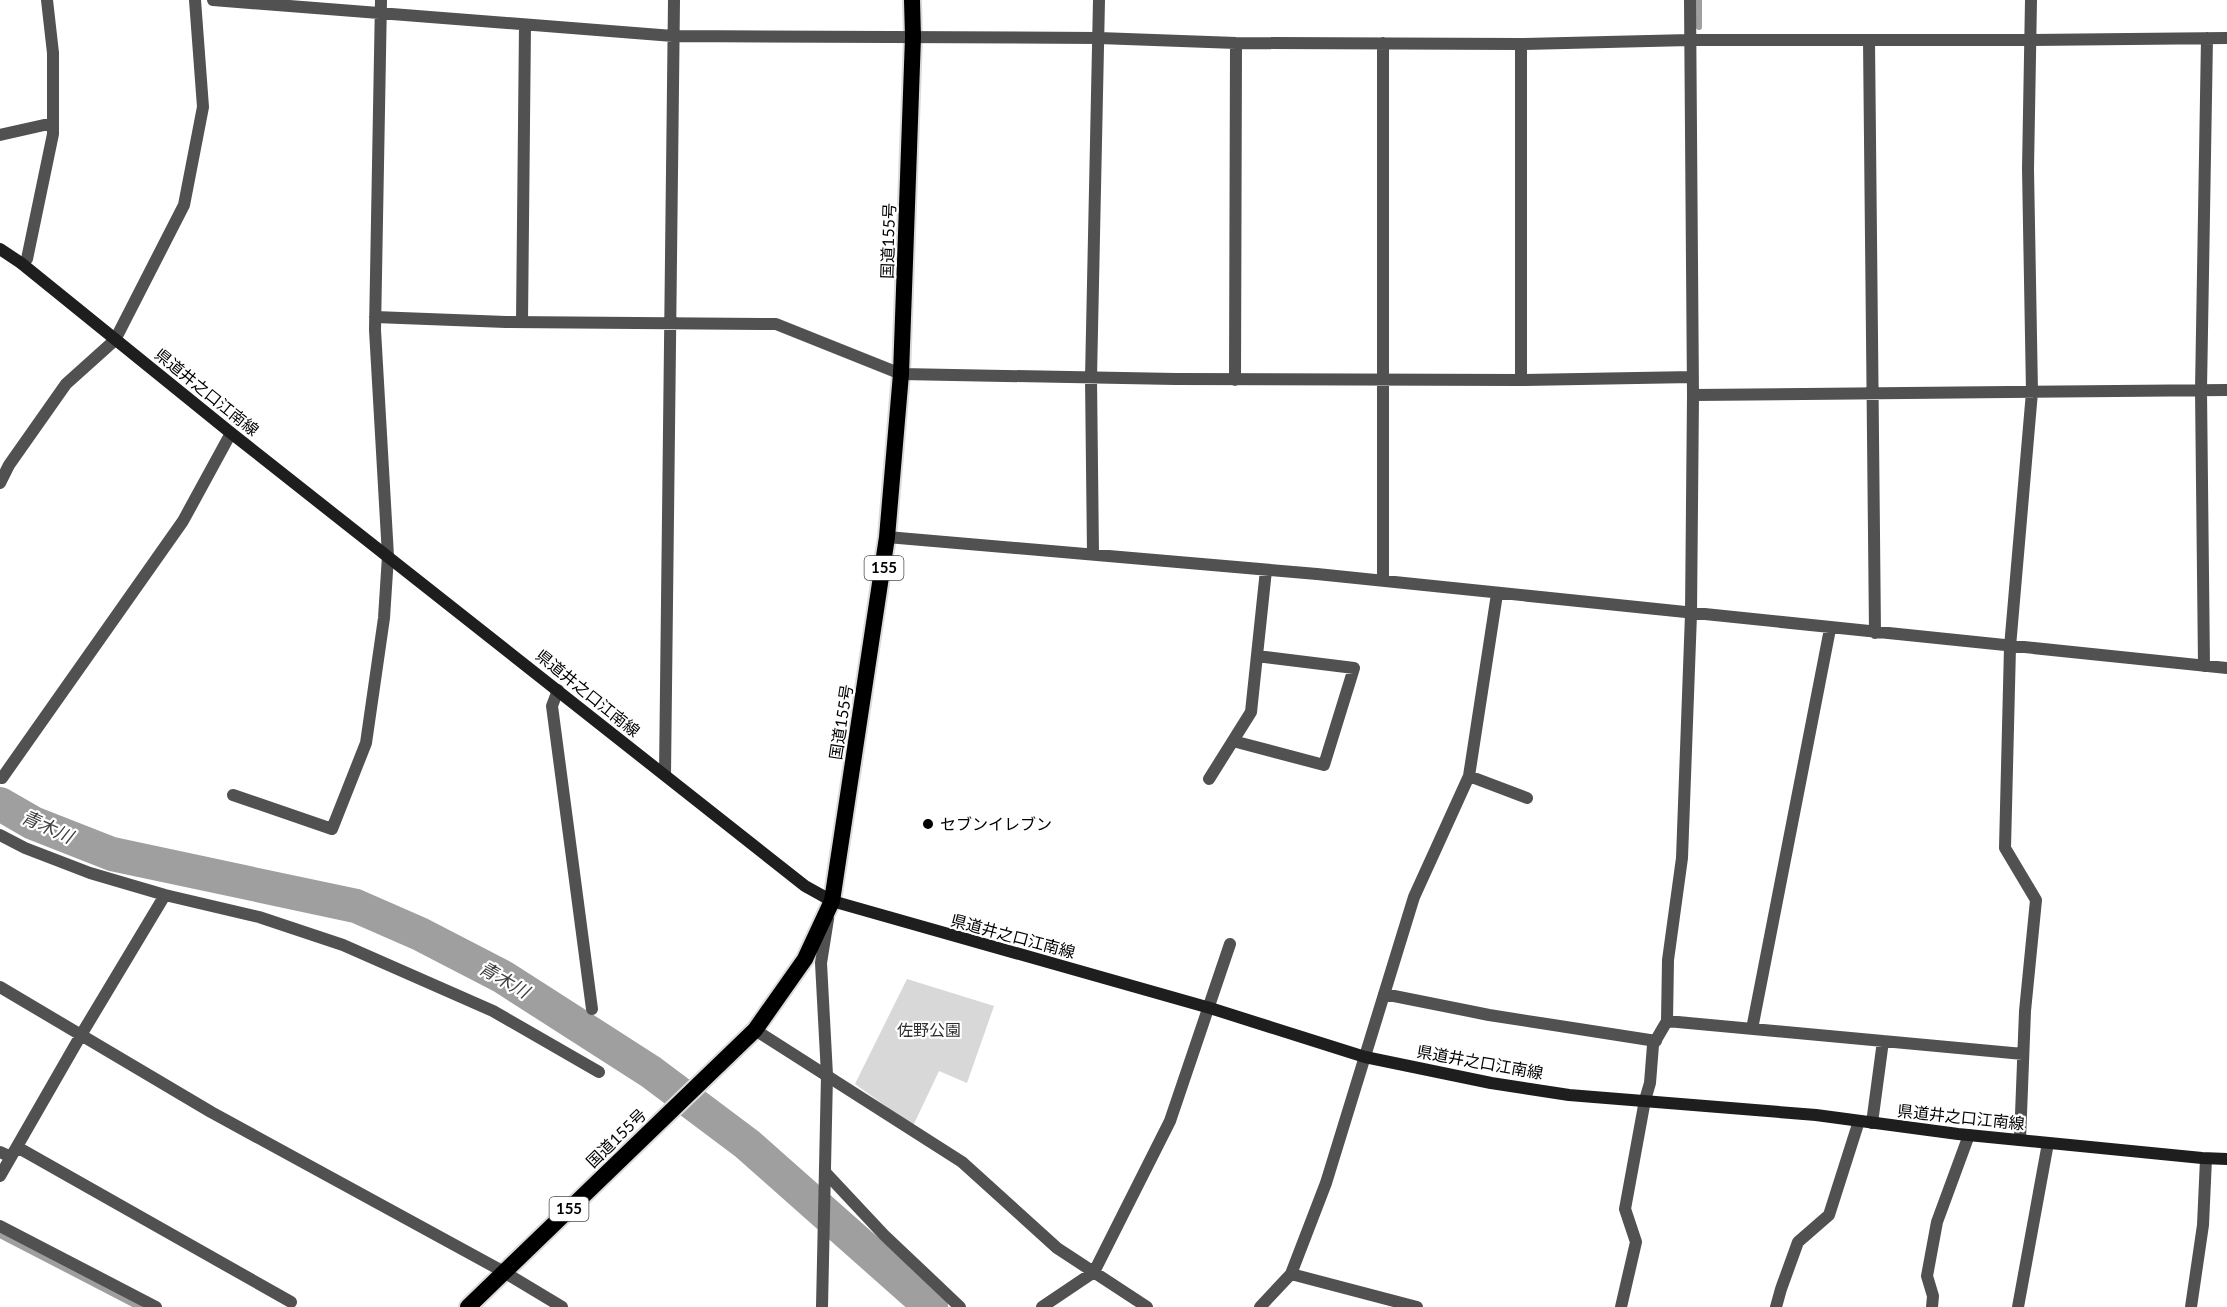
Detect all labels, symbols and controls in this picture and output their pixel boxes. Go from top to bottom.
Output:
street label: 国道155号 [877,203,898,279]
street label: 県道井之口江南線 [152,344,263,439]
road number: 155 [864,556,904,580]
street label: 県道井之口江南線 [533,645,644,740]
street label: 国道155号 [825,683,856,761]
water label: 青木川 [18,805,78,848]
place label: セブンイレブン [940,814,1052,833]
marker: セブンイレブン [921,817,935,831]
street label: 県道井之口江南線 [949,910,1077,961]
water label: 青木川 [476,956,535,1003]
park label: 佐野公園 [897,1020,961,1039]
street label: 県道井之口江南線 [1415,1041,1545,1082]
street label: 県道井之口江南線 [1896,1100,2026,1133]
street label: 国道155号 [582,1104,650,1171]
road number: 155 [550,1197,588,1221]

